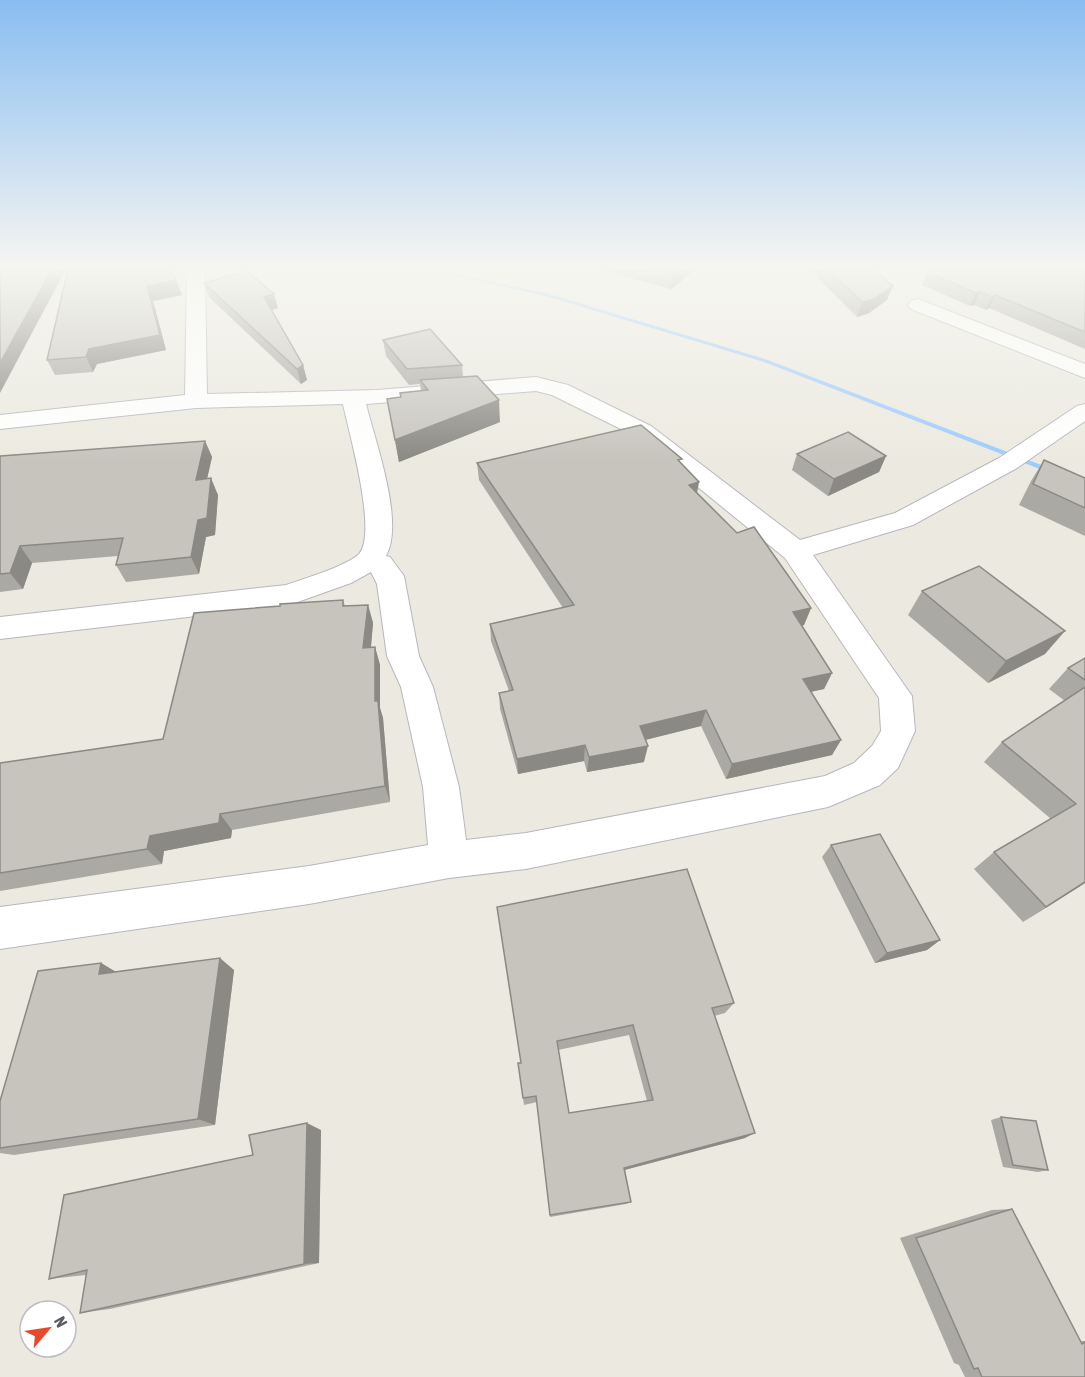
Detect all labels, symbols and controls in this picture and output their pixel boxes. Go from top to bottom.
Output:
north arrow [18,1299,78,1359]
text: N [51,1313,71,1330]

